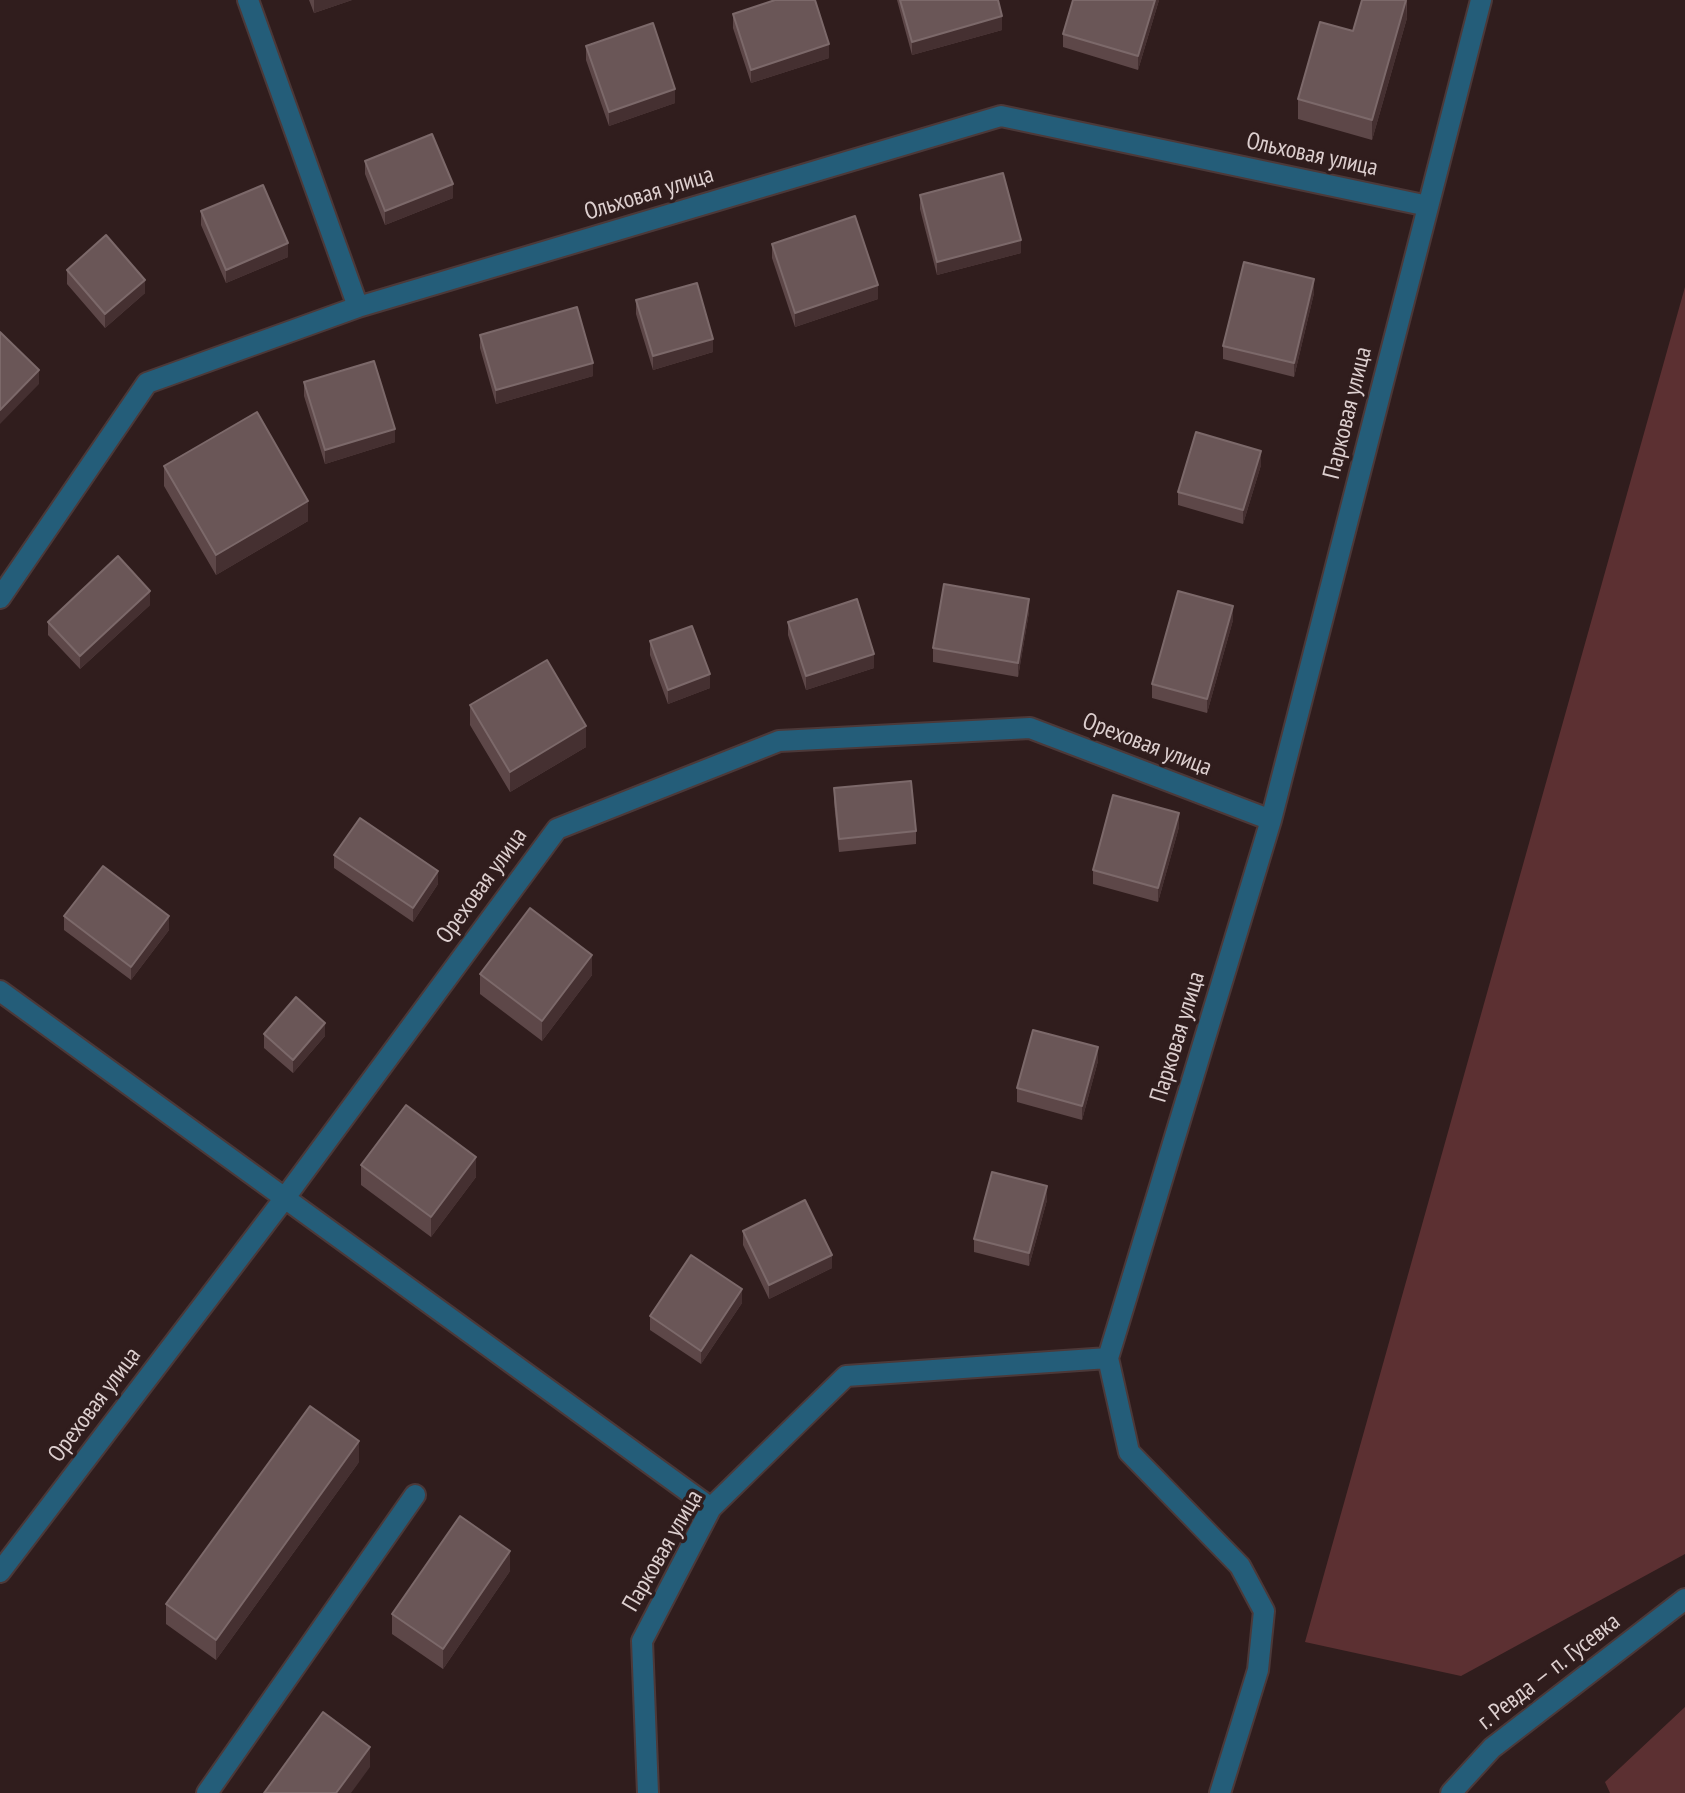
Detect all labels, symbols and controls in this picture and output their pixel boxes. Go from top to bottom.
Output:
street label: Ольховая улица [1244,127,1380,183]
street label: Ольховая улица [581,161,717,227]
street label: Парковая улица [1318,344,1378,482]
street label: Ореховая улица [1078,707,1216,783]
street label: Ореховая улица [430,823,534,949]
street label: Парковая улица [1144,968,1212,1106]
street label: Ореховая улица [43,1342,147,1468]
street label: Парковая улица [617,1485,709,1617]
street label: г. Ревда — п. Гусевка [1472,1608,1626,1736]

